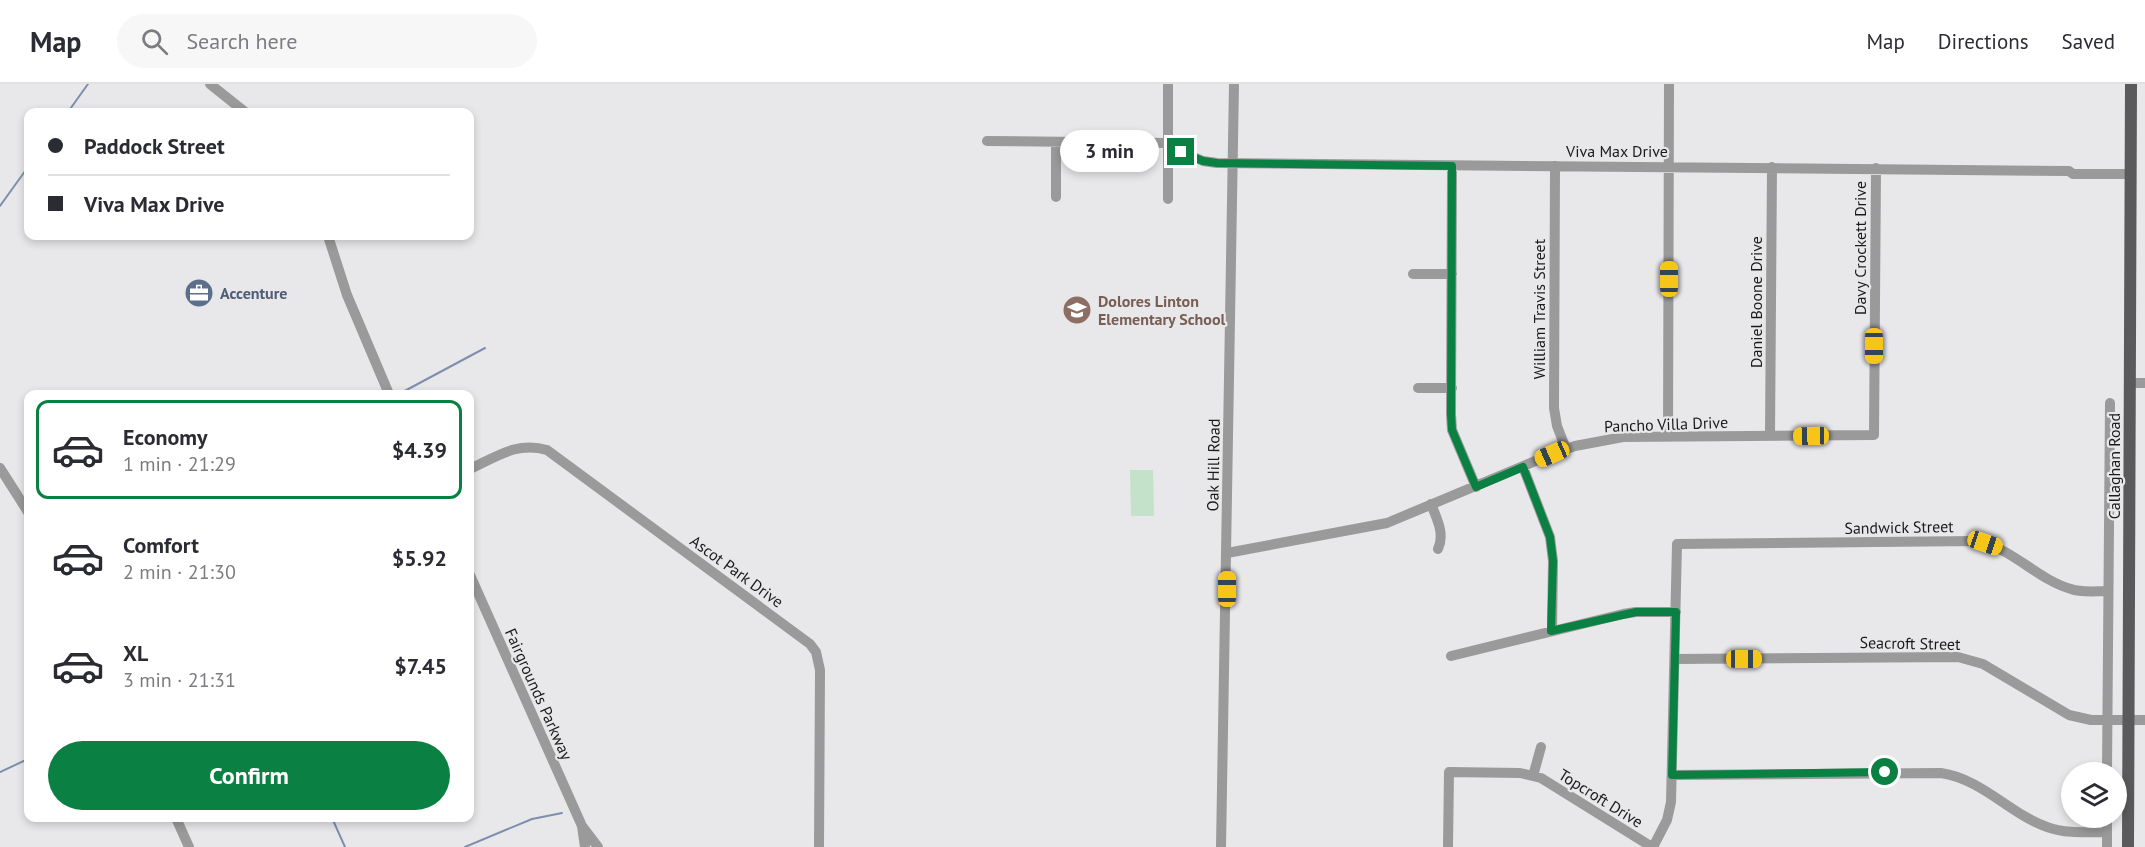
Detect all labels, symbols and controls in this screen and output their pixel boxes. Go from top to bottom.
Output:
search box [117,14,537,68]
text: Map [30,23,81,60]
icon: search [138,25,171,58]
text: Search here [186,27,297,55]
text: Map [1866,28,1905,55]
text: Directions [1938,28,2029,55]
text: Saved [2062,28,2115,55]
callout: 3 min [1061,131,1160,173]
text: Paddock Street [84,132,225,160]
text: 3 min [1085,138,1134,164]
route end [1167,138,1194,165]
street label: Viva Max Drive [1565,141,1668,161]
street label: Davy Crockett Drive [1850,181,1870,315]
text: Viva Max Drive [84,190,225,218]
street label: Daniel Boone Drive [1746,236,1766,368]
street label: William Travis Street [1529,238,1549,379]
car [1660,261,1678,297]
office icon: Accenture [183,277,215,309]
place label: Accenture [220,283,287,303]
place label: Dolores Linton Elementary School [1098,291,1225,329]
school or university icon: Dolores Linton Elementary School [1061,294,1093,326]
car [1865,328,1883,364]
street label: Pancho Villa Drive [1604,412,1728,436]
street label: Callaghan Road [2104,413,2124,519]
street label: Oak Hill Road [1202,418,1224,512]
icon: car [51,423,105,477]
text: Economy [123,423,207,451]
car [1793,427,1829,445]
text: $4.39 [392,436,447,464]
car [1532,438,1572,470]
text: 1 min · 21:29 [123,451,236,477]
street label: Sandwick Street [1844,516,1954,538]
car [1965,529,2005,557]
street label: Ascot Park Drive [687,530,787,612]
icon: car [51,531,105,585]
text: Comfort [123,531,199,559]
text: $5.92 [392,544,447,572]
text: 2 min · 21:30 [123,559,236,585]
car [1218,571,1236,607]
street label: Fairgrounds Parkway [501,625,577,763]
street label: Seacroft Street [1859,632,1961,654]
icon: car [51,639,105,693]
text: XL [123,639,148,667]
car [1726,650,1762,668]
text: $7.45 [394,652,447,680]
text: 3 min · 21:31 [123,667,236,693]
button: Confirm [48,741,450,810]
route start [1871,758,1898,785]
map controls [2061,762,2127,828]
button: layers [2061,762,2127,828]
street label: Topcroft Drive [1555,764,1647,832]

